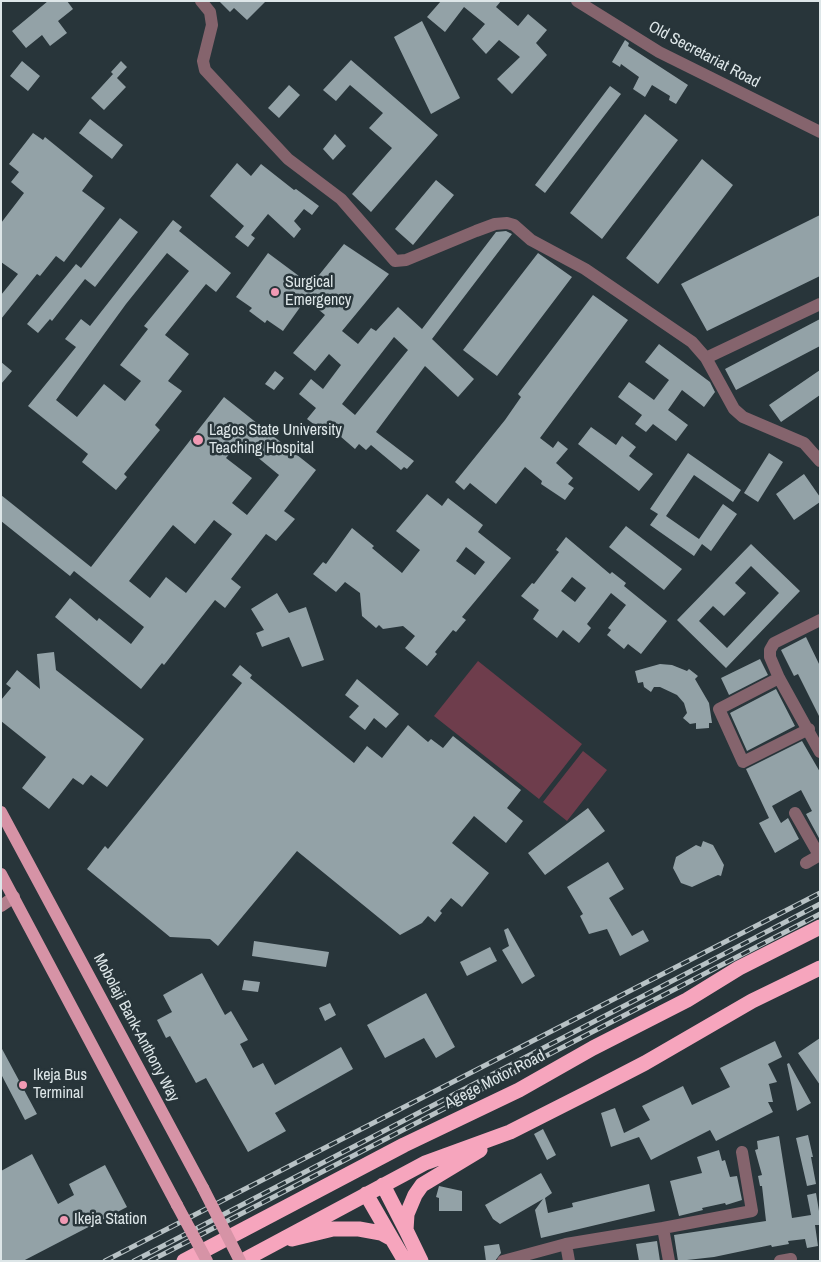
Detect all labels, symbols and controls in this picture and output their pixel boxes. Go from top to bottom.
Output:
street label: Old Secretariat Road [645,18,763,92]
place label: Surgical Emergency [285,273,351,311]
marker: Surgical Emergency [269,286,281,298]
place label: Lagos State University Teaching Hospital [209,421,342,459]
marker: Lagos State University Teaching Hospital [191,433,205,447]
street label: Mobolaji Bank-Anthony Way [89,951,183,1105]
street label: Agege Motor Road [442,1046,548,1114]
place label: Ikeja Bus Terminal [33,1066,87,1104]
marker: Ikeja Bus Terminal [17,1079,29,1091]
place label: Ikeja Station [74,1210,147,1230]
marker: Ikeja Station [58,1214,70,1226]

